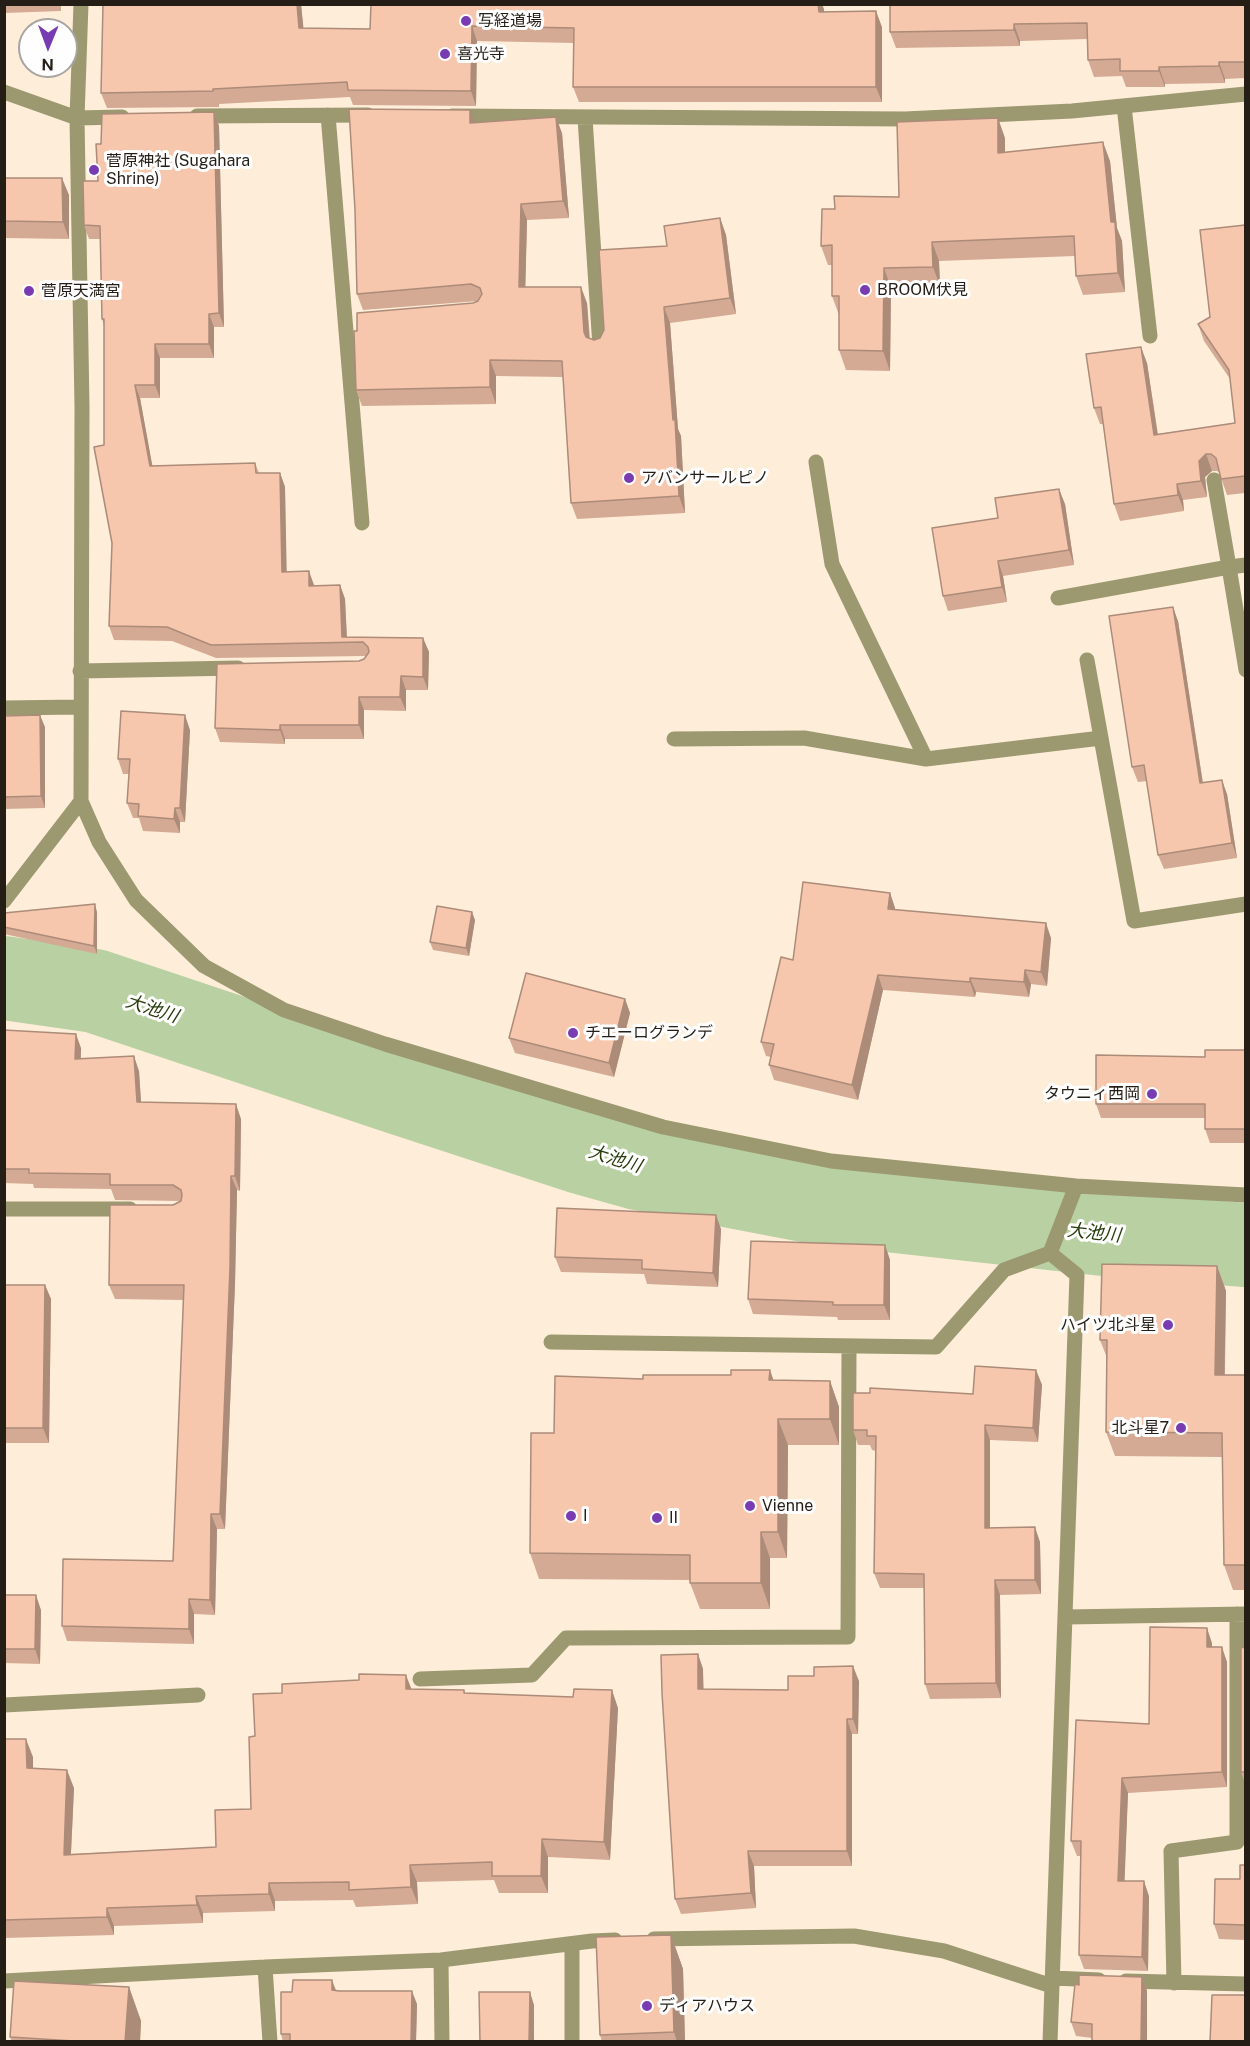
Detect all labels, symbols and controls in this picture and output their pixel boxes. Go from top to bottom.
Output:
place label: 写経道場 [478,11,542,31]
marker: 写経道場 [459,14,473,28]
north arrow [18,18,78,78]
place label: 喜光寺 [457,44,505,64]
marker: 喜光寺 [438,47,452,61]
text: N [41,55,54,74]
place label: 菅原神社 (Sugahara Shrine) [106,151,250,189]
marker: 菅原神社 (Sugahara Shrine) [87,163,101,177]
place label: BROOM伏見 [877,280,968,300]
place label: 菅原天満宮 [41,281,121,301]
marker: BROOM伏見 [858,283,872,297]
marker: 菅原天満宮 [22,284,36,298]
place label: アバンサールピノ [641,468,769,488]
marker: アバンサールピノ [622,471,636,485]
water label: 大池川 [123,990,181,1028]
place label: チエーログランデ [585,1023,713,1043]
marker: チエーログランデ [566,1026,580,1040]
place label: タウニィ西岡 [1044,1084,1140,1104]
marker: タウニィ西岡 [1145,1087,1159,1101]
water label: 大池川 [586,1141,644,1177]
water label: 大池川 [1066,1219,1122,1247]
place label: ハイツ北斗星 [1060,1315,1156,1335]
marker: ハイツ北斗星 [1161,1318,1175,1332]
place label: 北斗星7 [1111,1418,1169,1438]
marker: 北斗星7 [1174,1421,1188,1435]
place label: Vienne [762,1496,813,1516]
marker: Vienne [743,1499,757,1513]
place label: I [583,1506,588,1526]
place label: II [669,1508,678,1528]
marker: I [564,1509,578,1523]
marker: II [650,1511,664,1525]
place label: ディアハウス [659,1996,755,2016]
marker: ディアハウス [640,1999,654,2013]

